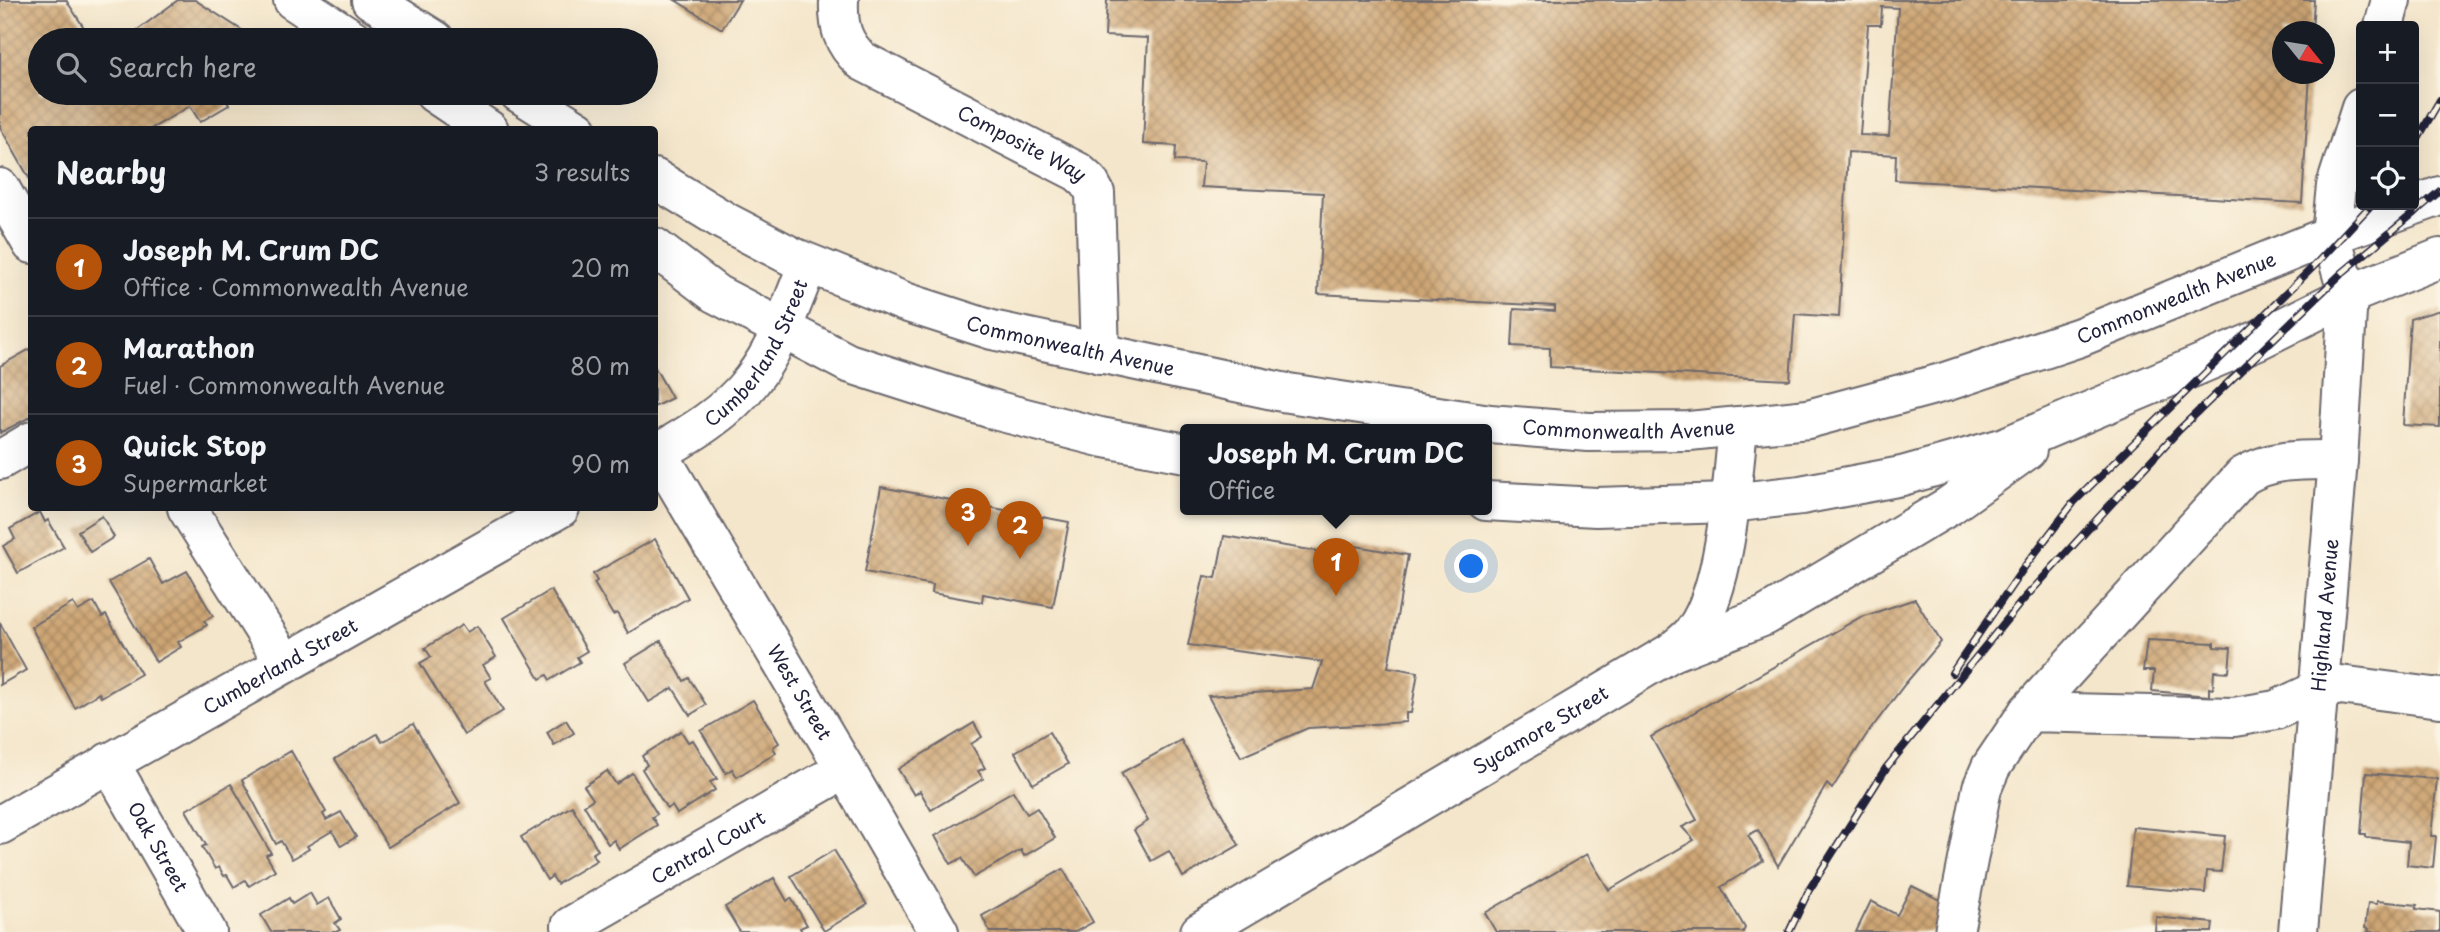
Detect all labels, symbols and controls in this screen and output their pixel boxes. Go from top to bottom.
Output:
north arrow [2272,21,2335,84]
map controls [2356,21,2419,210]
button: + [2356,21,2419,84]
search box [28,28,658,105]
text: Search here [108,47,257,86]
icon: search [52,48,90,86]
button: − [2356,84,2419,147]
street label: Composite Way [953,97,1094,187]
button: locate [2356,147,2419,210]
text: Nearby [56,149,166,194]
text: 3 results [534,154,630,189]
text: Joseph M. Crum DC [123,230,379,269]
street label: Commonwealth Avenue [2072,244,2280,350]
text: 1 [74,250,85,285]
text: 20 m [571,250,630,285]
text: Office · Commonwealth Avenue [123,269,469,304]
street label: Cumberland Street [698,275,814,433]
street label: Commonwealth Avenue [963,308,1177,382]
text: Marathon [123,328,255,367]
text: 2 [71,348,87,383]
text: 80 m [570,348,630,383]
text: Fuel · Commonwealth Avenue [123,367,445,402]
street label: Commonwealth Avenue [1521,411,1736,445]
popup [1180,424,1492,515]
text: Quick Stop [123,426,266,465]
text: Joseph M. Crum DC [1208,433,1464,472]
text: 3 [71,446,87,481]
text: 90 m [571,446,630,481]
text: Supermarket [123,465,267,500]
text: Office [1208,472,1275,507]
pin: 3 [945,488,991,546]
pin: 2 [997,501,1043,559]
pin: 1 [1313,538,1359,596]
street label: Highland Avenue [2303,538,2344,692]
your location [1454,549,1488,583]
street label: Cumberland Street [197,610,363,721]
street label: West Street [761,639,840,745]
street label: Sycamore Street [1467,678,1613,780]
street label: Oak Street [122,796,196,897]
street label: Central Court [645,803,770,890]

